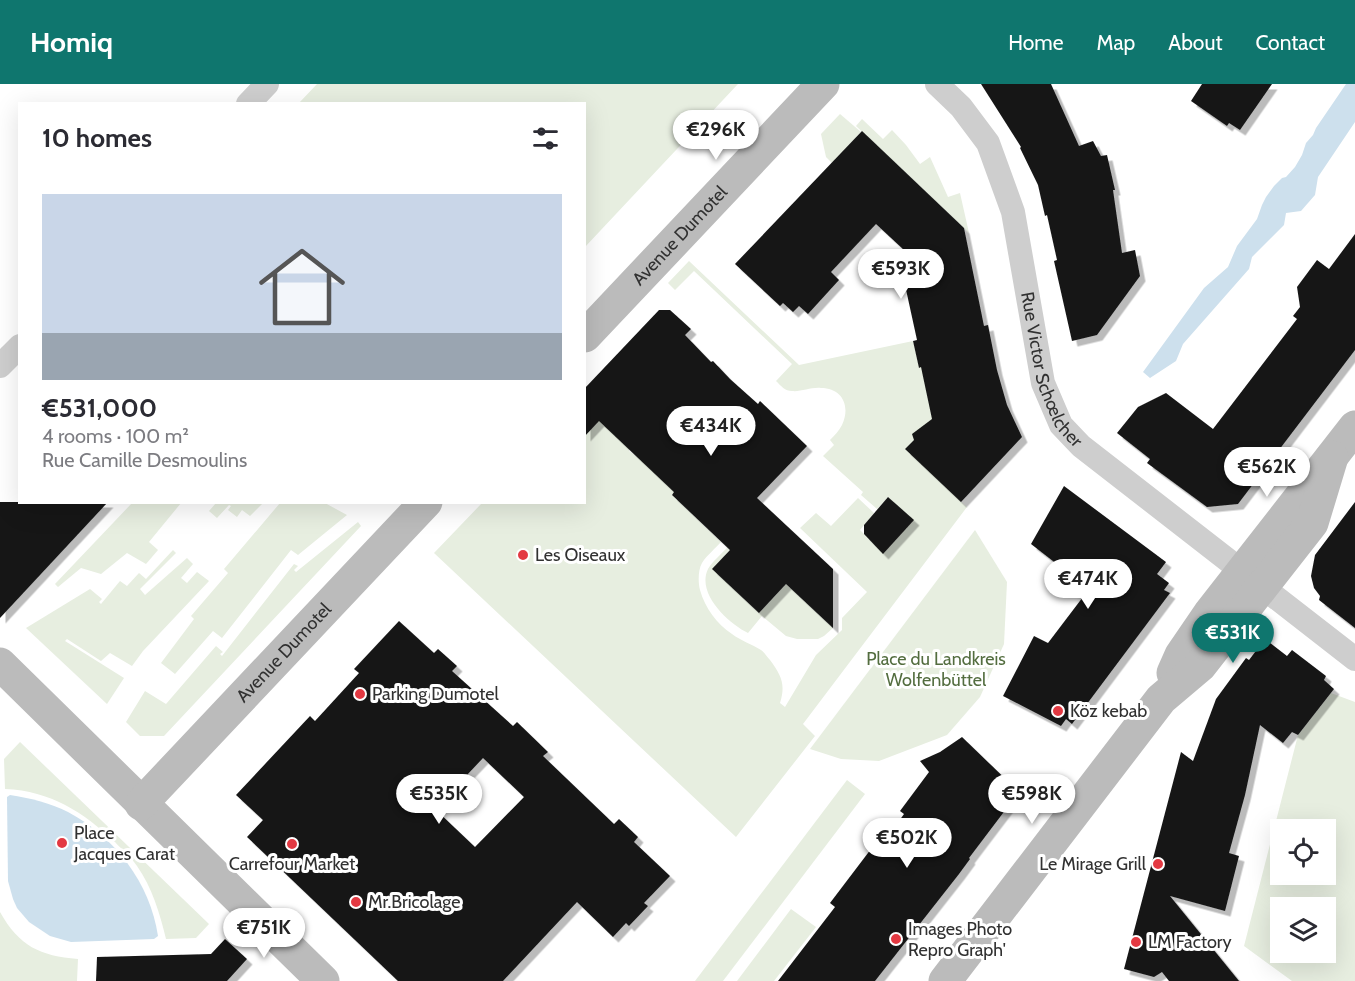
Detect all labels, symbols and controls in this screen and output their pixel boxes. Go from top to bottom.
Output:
text: Homiq [30,25,113,59]
text: Home [1008,30,1064,55]
text: Map [1097,30,1135,55]
text: About [1168,30,1222,55]
text: Contact [1255,30,1325,55]
pin: €296K [674,110,758,161]
text: €296K [687,117,745,141]
text: 10 homes [42,122,152,154]
icon: filters [529,122,562,155]
street label: Avenue Dumotel [628,181,732,290]
icon: home [248,233,356,341]
pin: €593K [859,249,943,300]
text: €593K [872,256,930,280]
street label: Rue Victor Schœlcher [1016,290,1087,452]
text: €531,000 [42,392,157,424]
pin: €434K [669,406,753,457]
text: €434K [681,413,741,437]
text: 4 rooms · 100 m² [42,424,189,448]
pin: €562K [1225,447,1309,498]
text: Rue Camille Desmoulins [42,448,247,472]
text: €562K [1238,454,1296,478]
place label: Les Oiseaux [535,544,626,566]
marker: Les Oiseaux [516,548,530,562]
pin: €474K [1046,559,1130,610]
text: €474K [1058,566,1118,590]
street label: Avenue Dumotel [232,598,336,707]
pin: €531K [1191,613,1275,664]
text: €531K [1206,620,1260,644]
park label: Place du Landkreis Wolfenbüttel [866,648,1006,691]
place label: Parking Dumotel [372,683,500,705]
marker: Parking Dumotel [353,687,367,701]
place label: Köz kebab [1070,700,1147,722]
marker: Köz kebab [1051,704,1065,718]
pin: €535K [397,774,481,825]
pin: €598K [990,774,1074,825]
text: €535K [410,781,468,805]
text: €598K [1002,781,1062,805]
pin: €502K [865,818,949,869]
map controls [1270,819,1336,963]
button: locate [1270,819,1336,885]
place label: Place Jacques Carat [73,822,175,865]
text: €502K [877,825,937,849]
marker: Place Jacques Carat [55,836,69,850]
marker: Carrefour Market [285,837,299,851]
place label: Carrefour Market [229,853,355,875]
place label: Le Mirage Grill [1039,853,1147,875]
marker: Le Mirage Grill [1151,857,1165,871]
place label: Mr.Bricolage [368,891,461,913]
marker: Mr.Bricolage [349,895,363,909]
button: layers [1270,897,1336,963]
pin: €751K [222,908,306,959]
text: €751K [237,915,291,939]
place label: Images Photo Repro Graph' [908,918,1012,961]
place label: LM Factory [1148,931,1232,953]
marker: Images Photo Repro Graph' [889,932,903,946]
marker: LM Factory [1129,935,1143,949]

